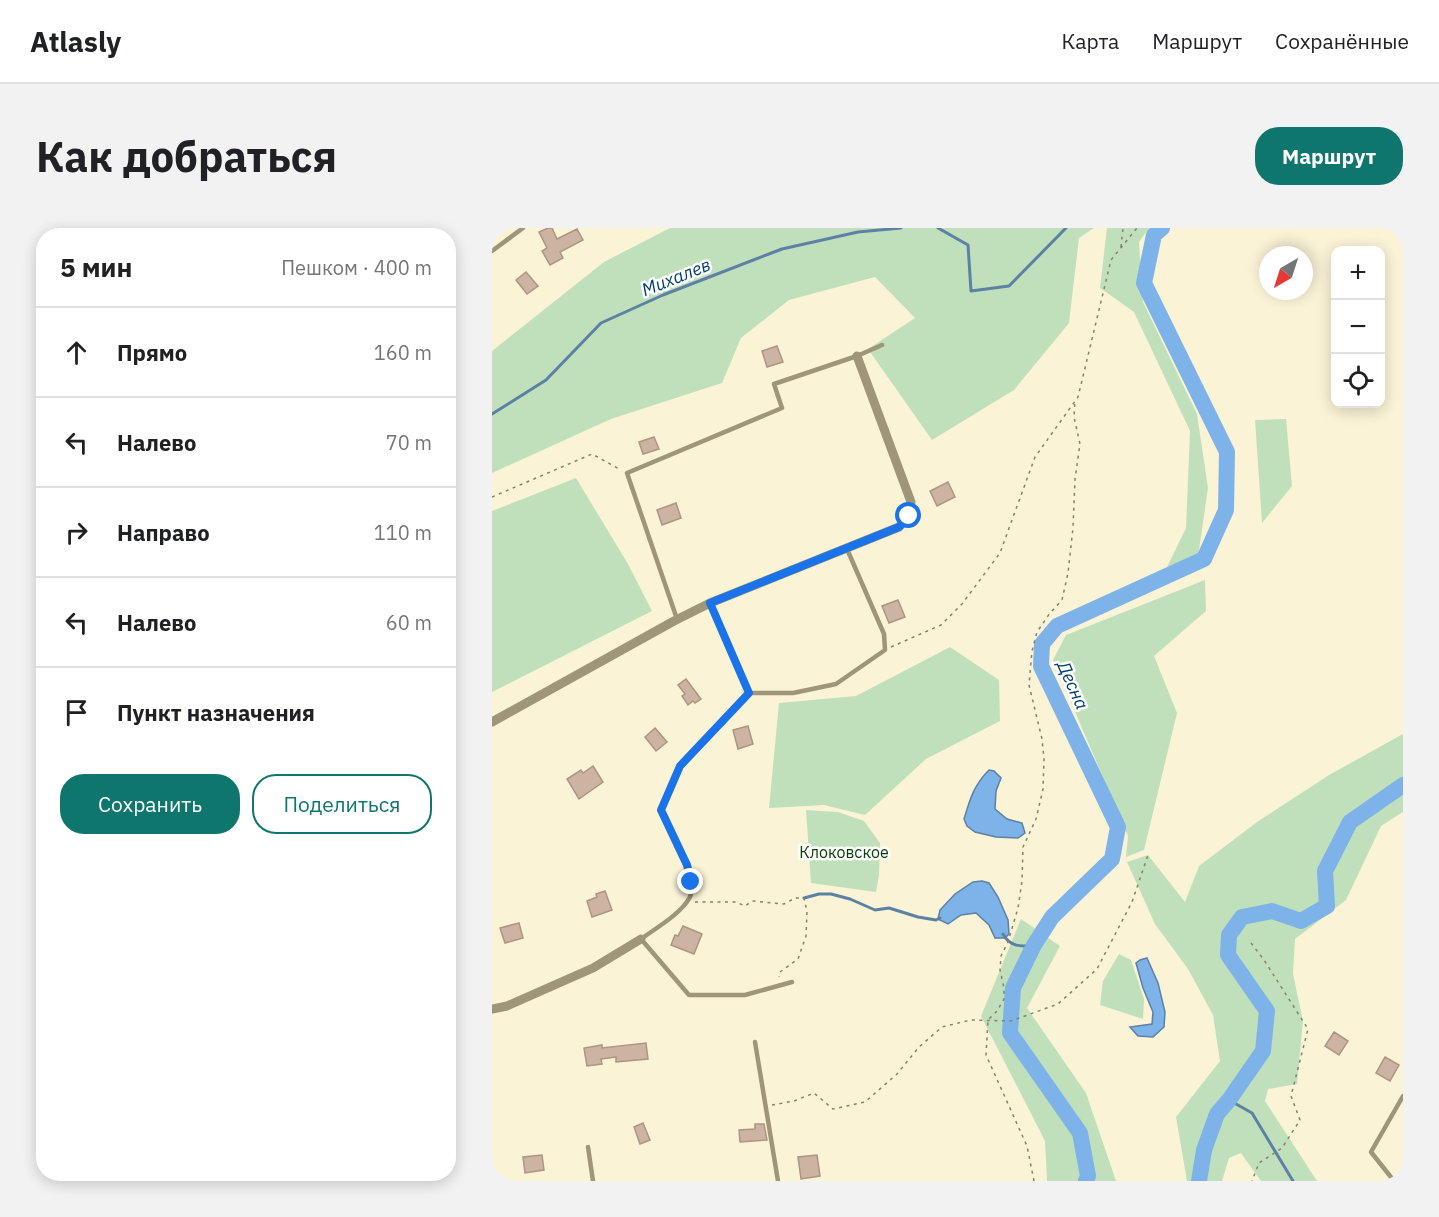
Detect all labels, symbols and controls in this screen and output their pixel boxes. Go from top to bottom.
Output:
text: Atlasly [30,23,121,60]
text: Карта [1061,27,1119,55]
text: Маршрут [1152,27,1242,55]
text: Сохранённые [1275,27,1409,55]
button: Маршрут [1255,127,1403,185]
text: Как добраться [36,129,337,184]
north arrow [1259,246,1313,300]
map controls [1331,246,1385,408]
button: + [1331,246,1385,300]
text: 5 мин [60,250,132,284]
water label: Михалев [638,253,714,301]
text: Пешком · 400 m [281,254,432,281]
button: − [1331,300,1385,354]
icon: ahead [60,336,93,369]
text: Прямо [117,338,187,367]
text: 160 m [374,339,432,366]
button: locate [1331,354,1385,408]
icon: left [60,426,93,459]
text: Налево [117,428,196,457]
text: 70 m [386,429,432,456]
route start [895,502,921,528]
icon: right [60,516,93,549]
text: Направо [117,518,210,547]
text: 110 m [374,519,432,546]
icon: left [60,606,93,639]
text: Налево [117,608,196,637]
text: 60 m [386,609,432,636]
water label: Десна [1051,655,1094,713]
icon: arrive [60,696,93,729]
text: Пункт назначения [117,698,315,727]
button: Сохранить [60,774,240,834]
button: Поделиться [252,774,432,834]
park label: Клоковское [799,842,889,862]
route end [677,868,703,894]

